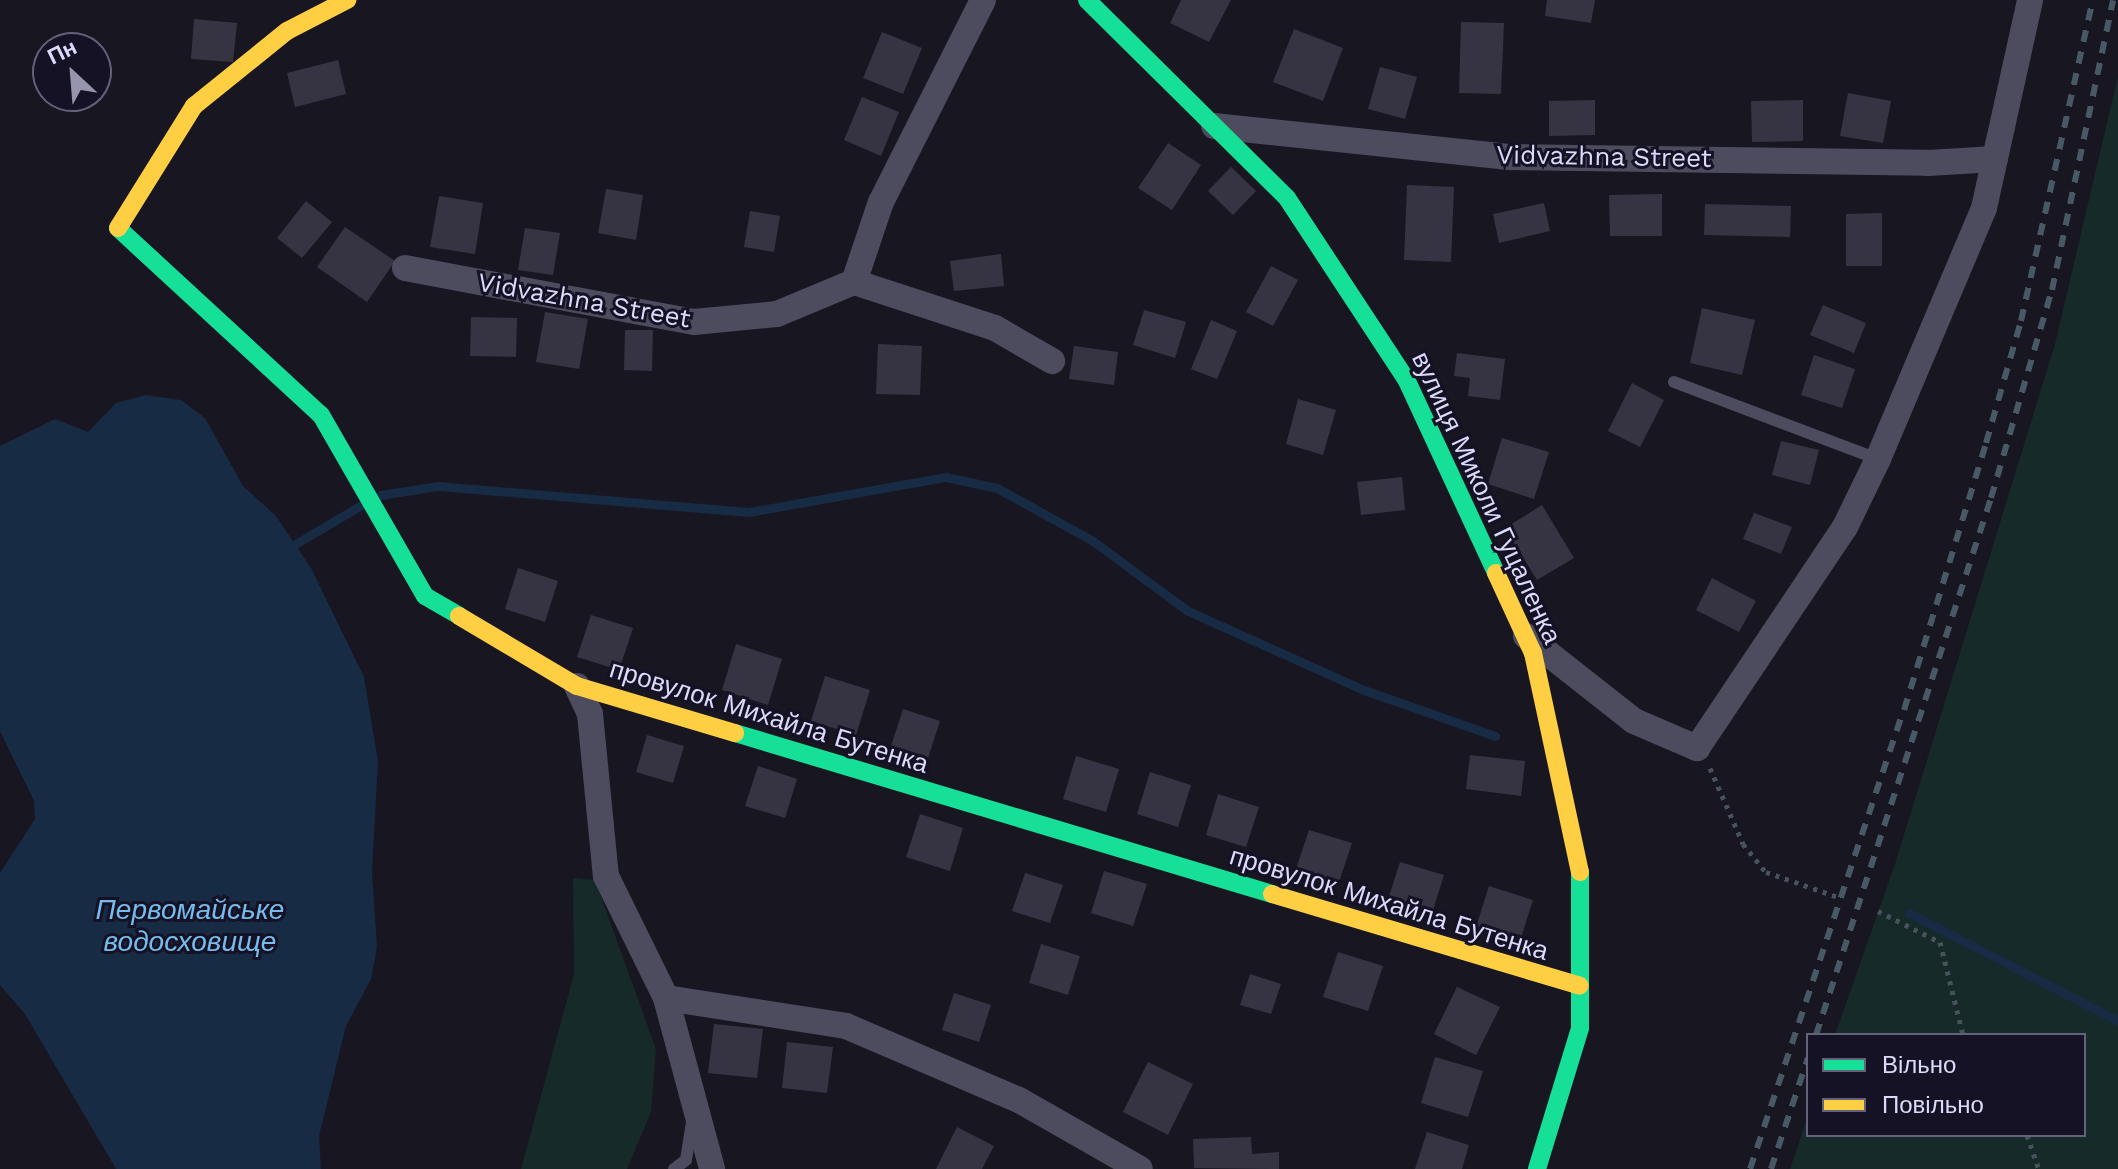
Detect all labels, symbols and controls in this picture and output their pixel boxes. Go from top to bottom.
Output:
north arrow [32,32,112,112]
text: Пн [44,34,81,69]
street label: Vidvazhna Street [1496,140,1712,174]
street label: Vidvazhna Street [475,267,693,335]
street label: вулиця Миколи Гуцаленка [1405,347,1567,649]
street label: провулок Михайла Бутенка [606,654,932,780]
street label: провулок Михайла Бутенка [1226,841,1552,967]
water label: Первомайське водосховище [96,893,284,959]
legend [1806,1033,2086,1137]
text: Вільно [1882,1051,1956,1079]
text: Повільно [1882,1091,1984,1119]

